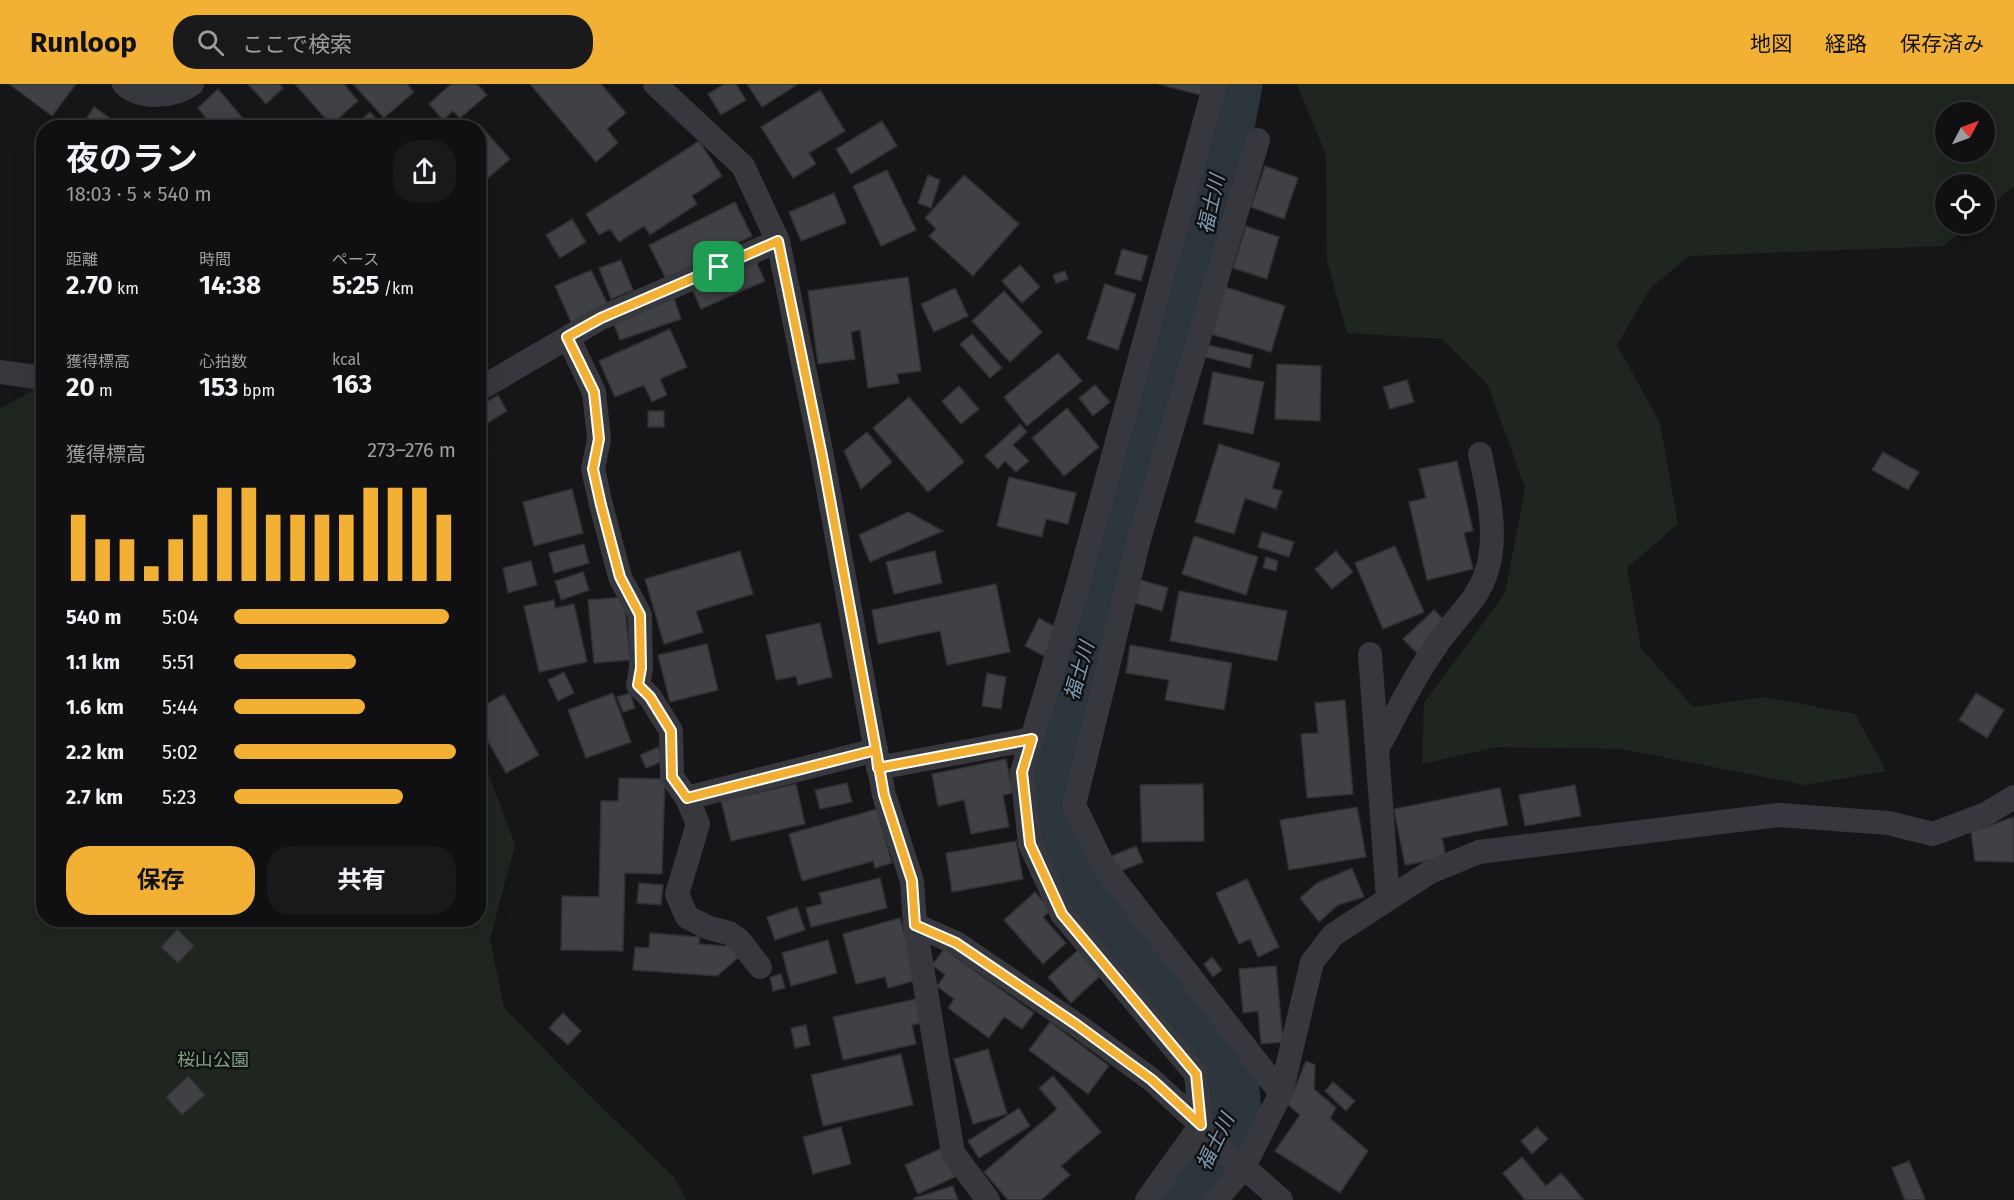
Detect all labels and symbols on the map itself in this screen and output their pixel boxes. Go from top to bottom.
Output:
north arrow [1935,102,1995,162]
water label: 福士川 [1193,170,1229,236]
pin [693,241,744,292]
water label: 福士川 [1059,637,1099,703]
park label: 桜山公園 [177,1049,249,1071]
water label: 福士川 [1191,1108,1240,1174]

